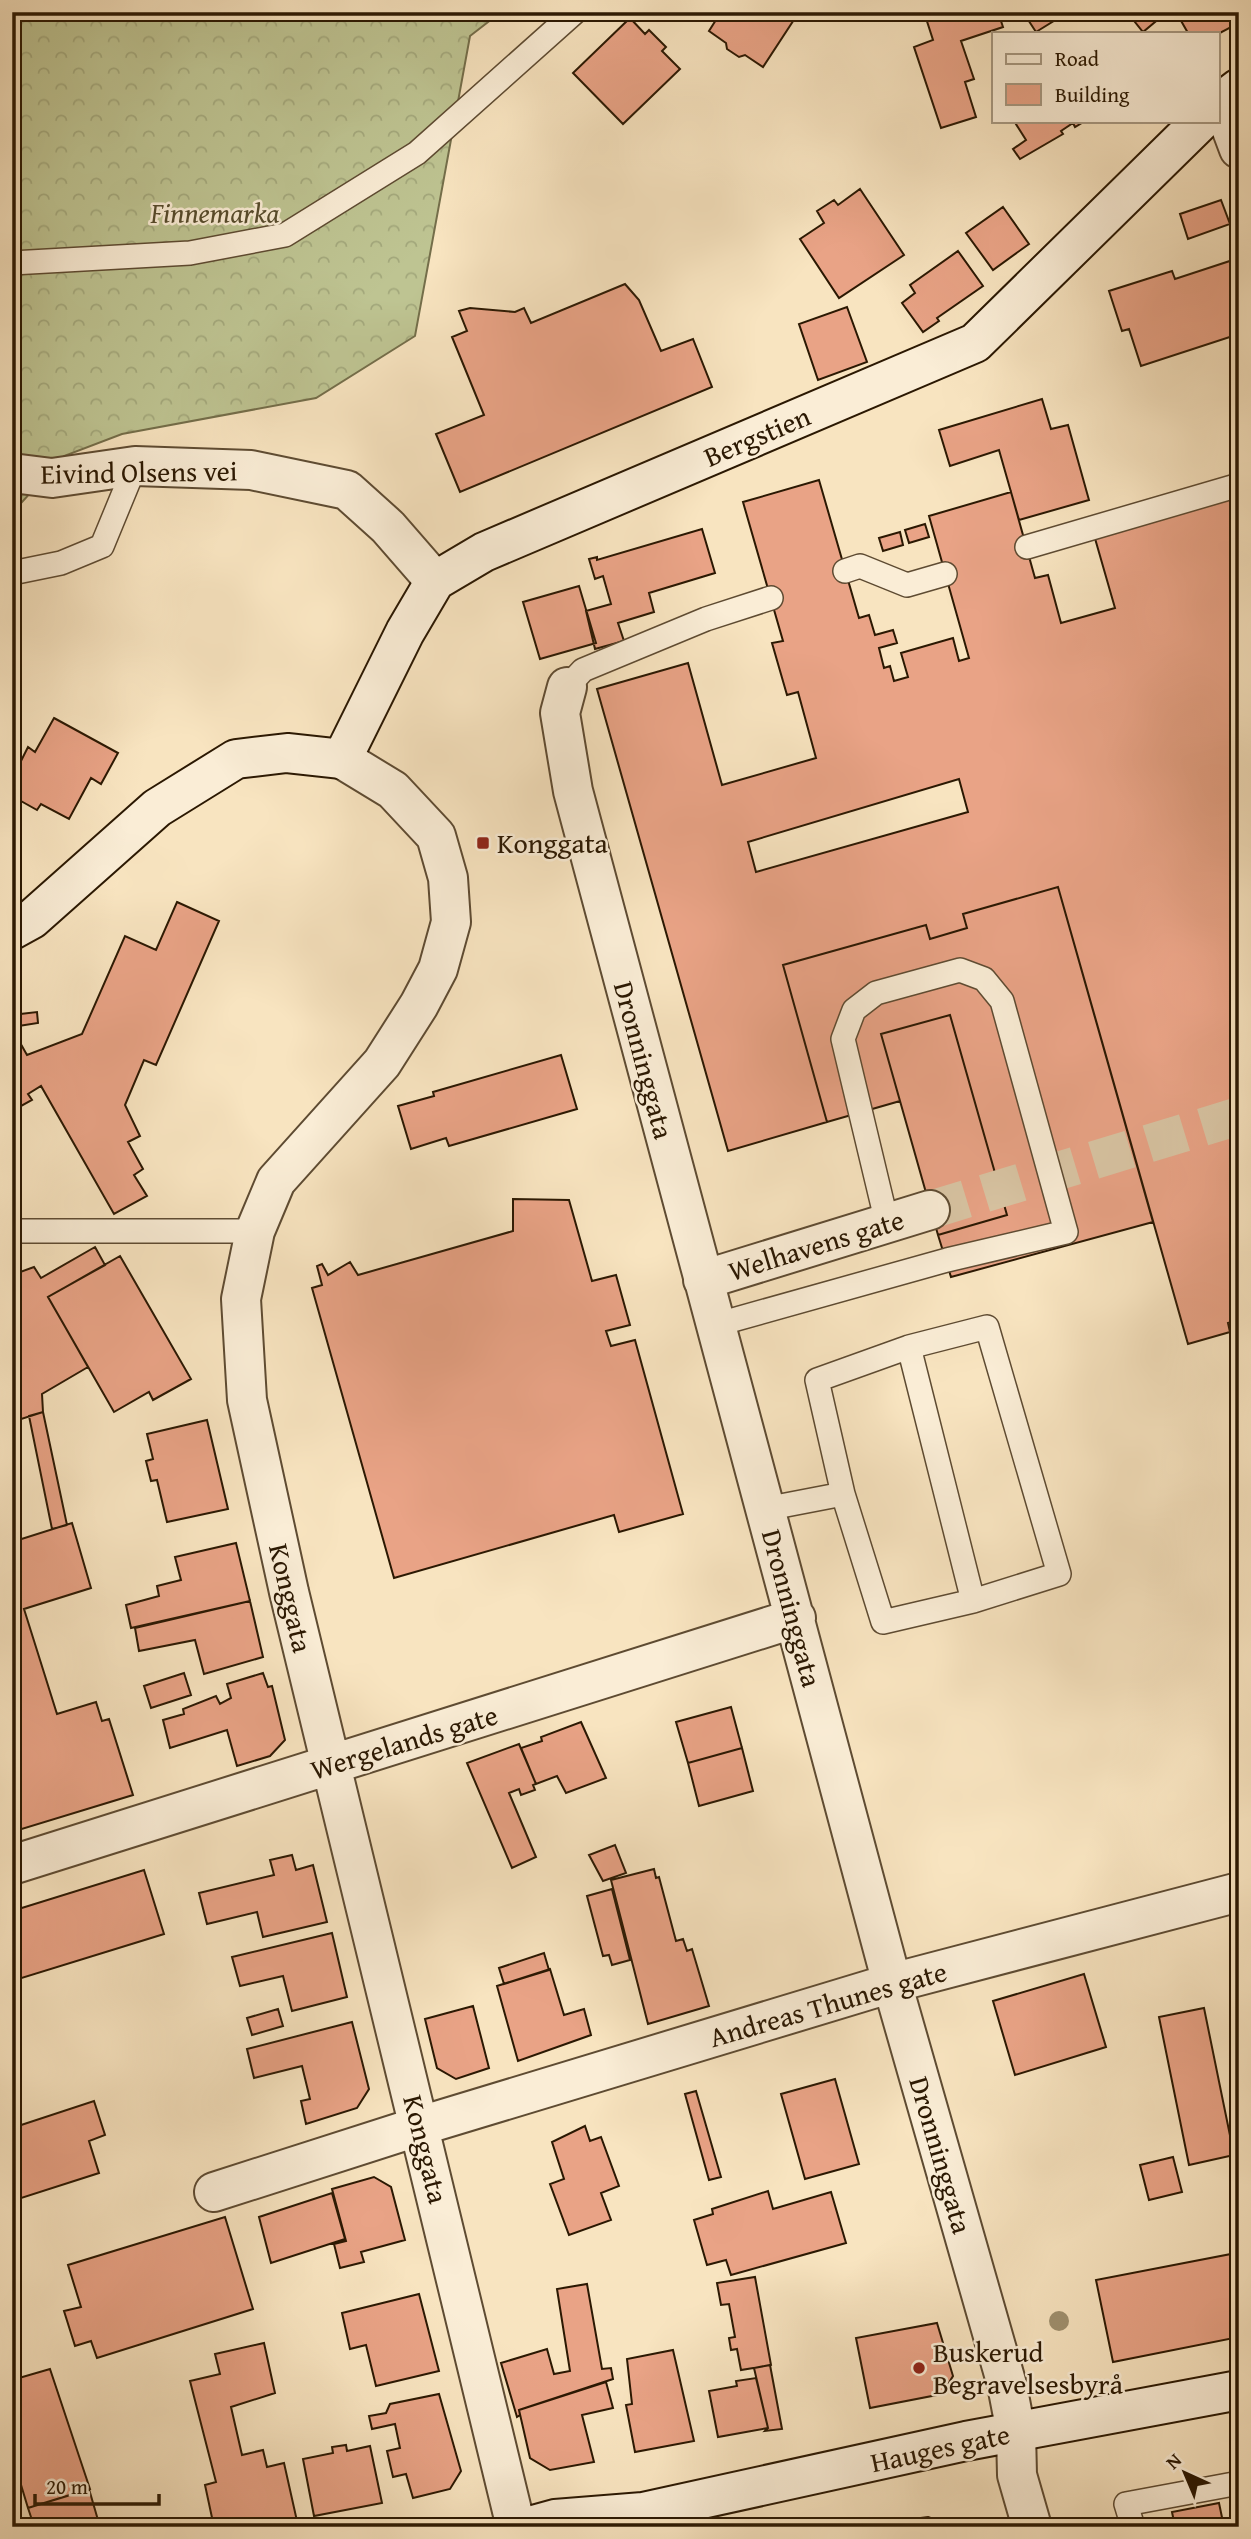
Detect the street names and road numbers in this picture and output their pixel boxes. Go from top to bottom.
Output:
street label: Bergstien [697,395,817,476]
street label: Eivind Olsens vei [40,449,238,494]
street label: Dronninggata [604,976,685,1144]
street label: Welhavens gate [723,1198,909,1291]
street label: Dronninggata [752,1524,833,1692]
street label: Konggata [259,1539,324,1657]
street label: Wergelands gate [305,1694,502,1789]
street label: Andreas Thunes gate [704,1950,951,2057]
street label: Dronninggata [899,2072,984,2239]
street label: Konggata [393,2090,460,2208]
street label: Hauges gate [866,2413,1013,2482]

